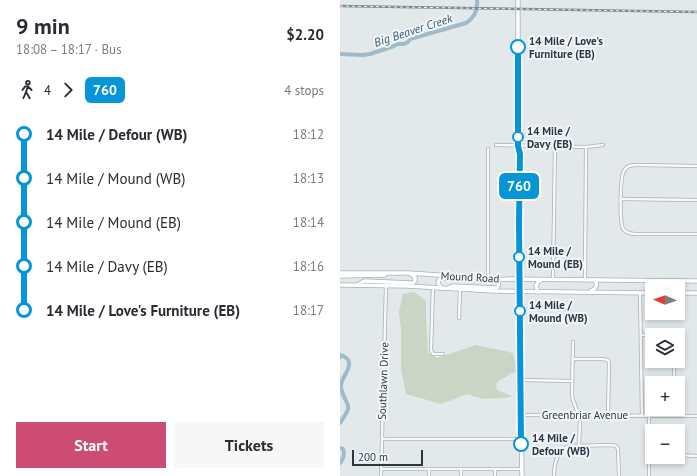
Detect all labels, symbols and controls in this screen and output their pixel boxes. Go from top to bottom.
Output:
water label: Big Beaver Creek [372,10,455,50]
text: 9 min [16,12,70,40]
text: $2.20 [286,25,324,44]
place label: 14 Mile / Love's Furniture (EB) [529,34,603,61]
marker: 14 Mile / Love's Furniture (EB) [510,39,526,55]
text: 18:08 – 18:17 · Bus [16,41,122,58]
icon: walk [16,79,38,101]
icon: forward [57,79,79,101]
text: 760 [93,81,117,99]
text: 4 [44,82,51,99]
text: 4 stops [284,82,324,99]
place label: 14 Mile / Davy (EB) [527,124,572,151]
text: 14 Mile / Defour (WB) [46,125,187,144]
text: 18:12 [293,126,324,143]
marker: 14 Mile / Davy (EB) [512,131,524,143]
text: 14 Mile / Mound (WB) [46,169,185,188]
text: 18:13 [293,170,324,187]
line badge: 760 [496,173,542,199]
text: 760 [507,177,531,195]
text: 14 Mile / Mound (EB) [46,213,181,232]
text: 18:14 [293,214,324,231]
place label: 14 Mile / Mound (EB) [528,244,583,271]
marker: 14 Mile / Mound (EB) [513,251,525,263]
text: 14 Mile / Davy (EB) [46,257,168,276]
text: 18:16 [293,258,324,275]
street label: Mound Road [440,268,500,286]
north arrow [645,280,685,320]
map controls [645,280,685,464]
place label: 14 Mile / Mound (WB) [529,298,588,325]
text: 14 Mile / Love's Furniture (EB) [46,301,240,320]
text: 18:17 [293,302,324,319]
marker: 14 Mile / Mound (WB) [514,305,526,317]
button: layers [645,328,685,368]
street label: Southlawn Drive [375,341,391,420]
button: + [645,376,685,416]
street label: Greenbriar Avenue [542,408,629,422]
button: Start [16,422,166,468]
button: Tickets [174,422,324,468]
button: − [645,424,685,464]
place label: 14 Mile / Defour (WB) [532,431,590,458]
marker: 14 Mile / Defour (WB) [513,436,529,452]
scale bar [352,448,423,467]
text: 200 m [358,450,388,464]

